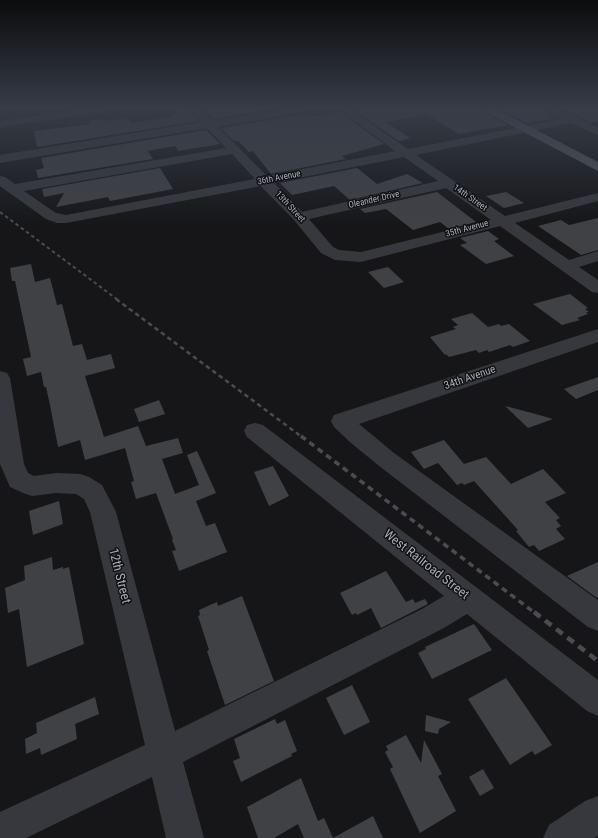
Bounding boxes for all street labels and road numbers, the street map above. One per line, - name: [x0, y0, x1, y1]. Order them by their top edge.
- street label: 36th Avenue: [256, 169, 302, 187]
- street label: 14th Street: [451, 182, 489, 214]
- street label: 13th Street: [273, 189, 307, 225]
- street label: Oleander Drive: [348, 189, 400, 211]
- street label: 35th Avenue: [444, 218, 490, 240]
- street label: 34th Avenue: [443, 363, 497, 393]
- street label: West Railroad Street: [380, 527, 472, 603]
- street label: 12th Street: [105, 547, 133, 605]

